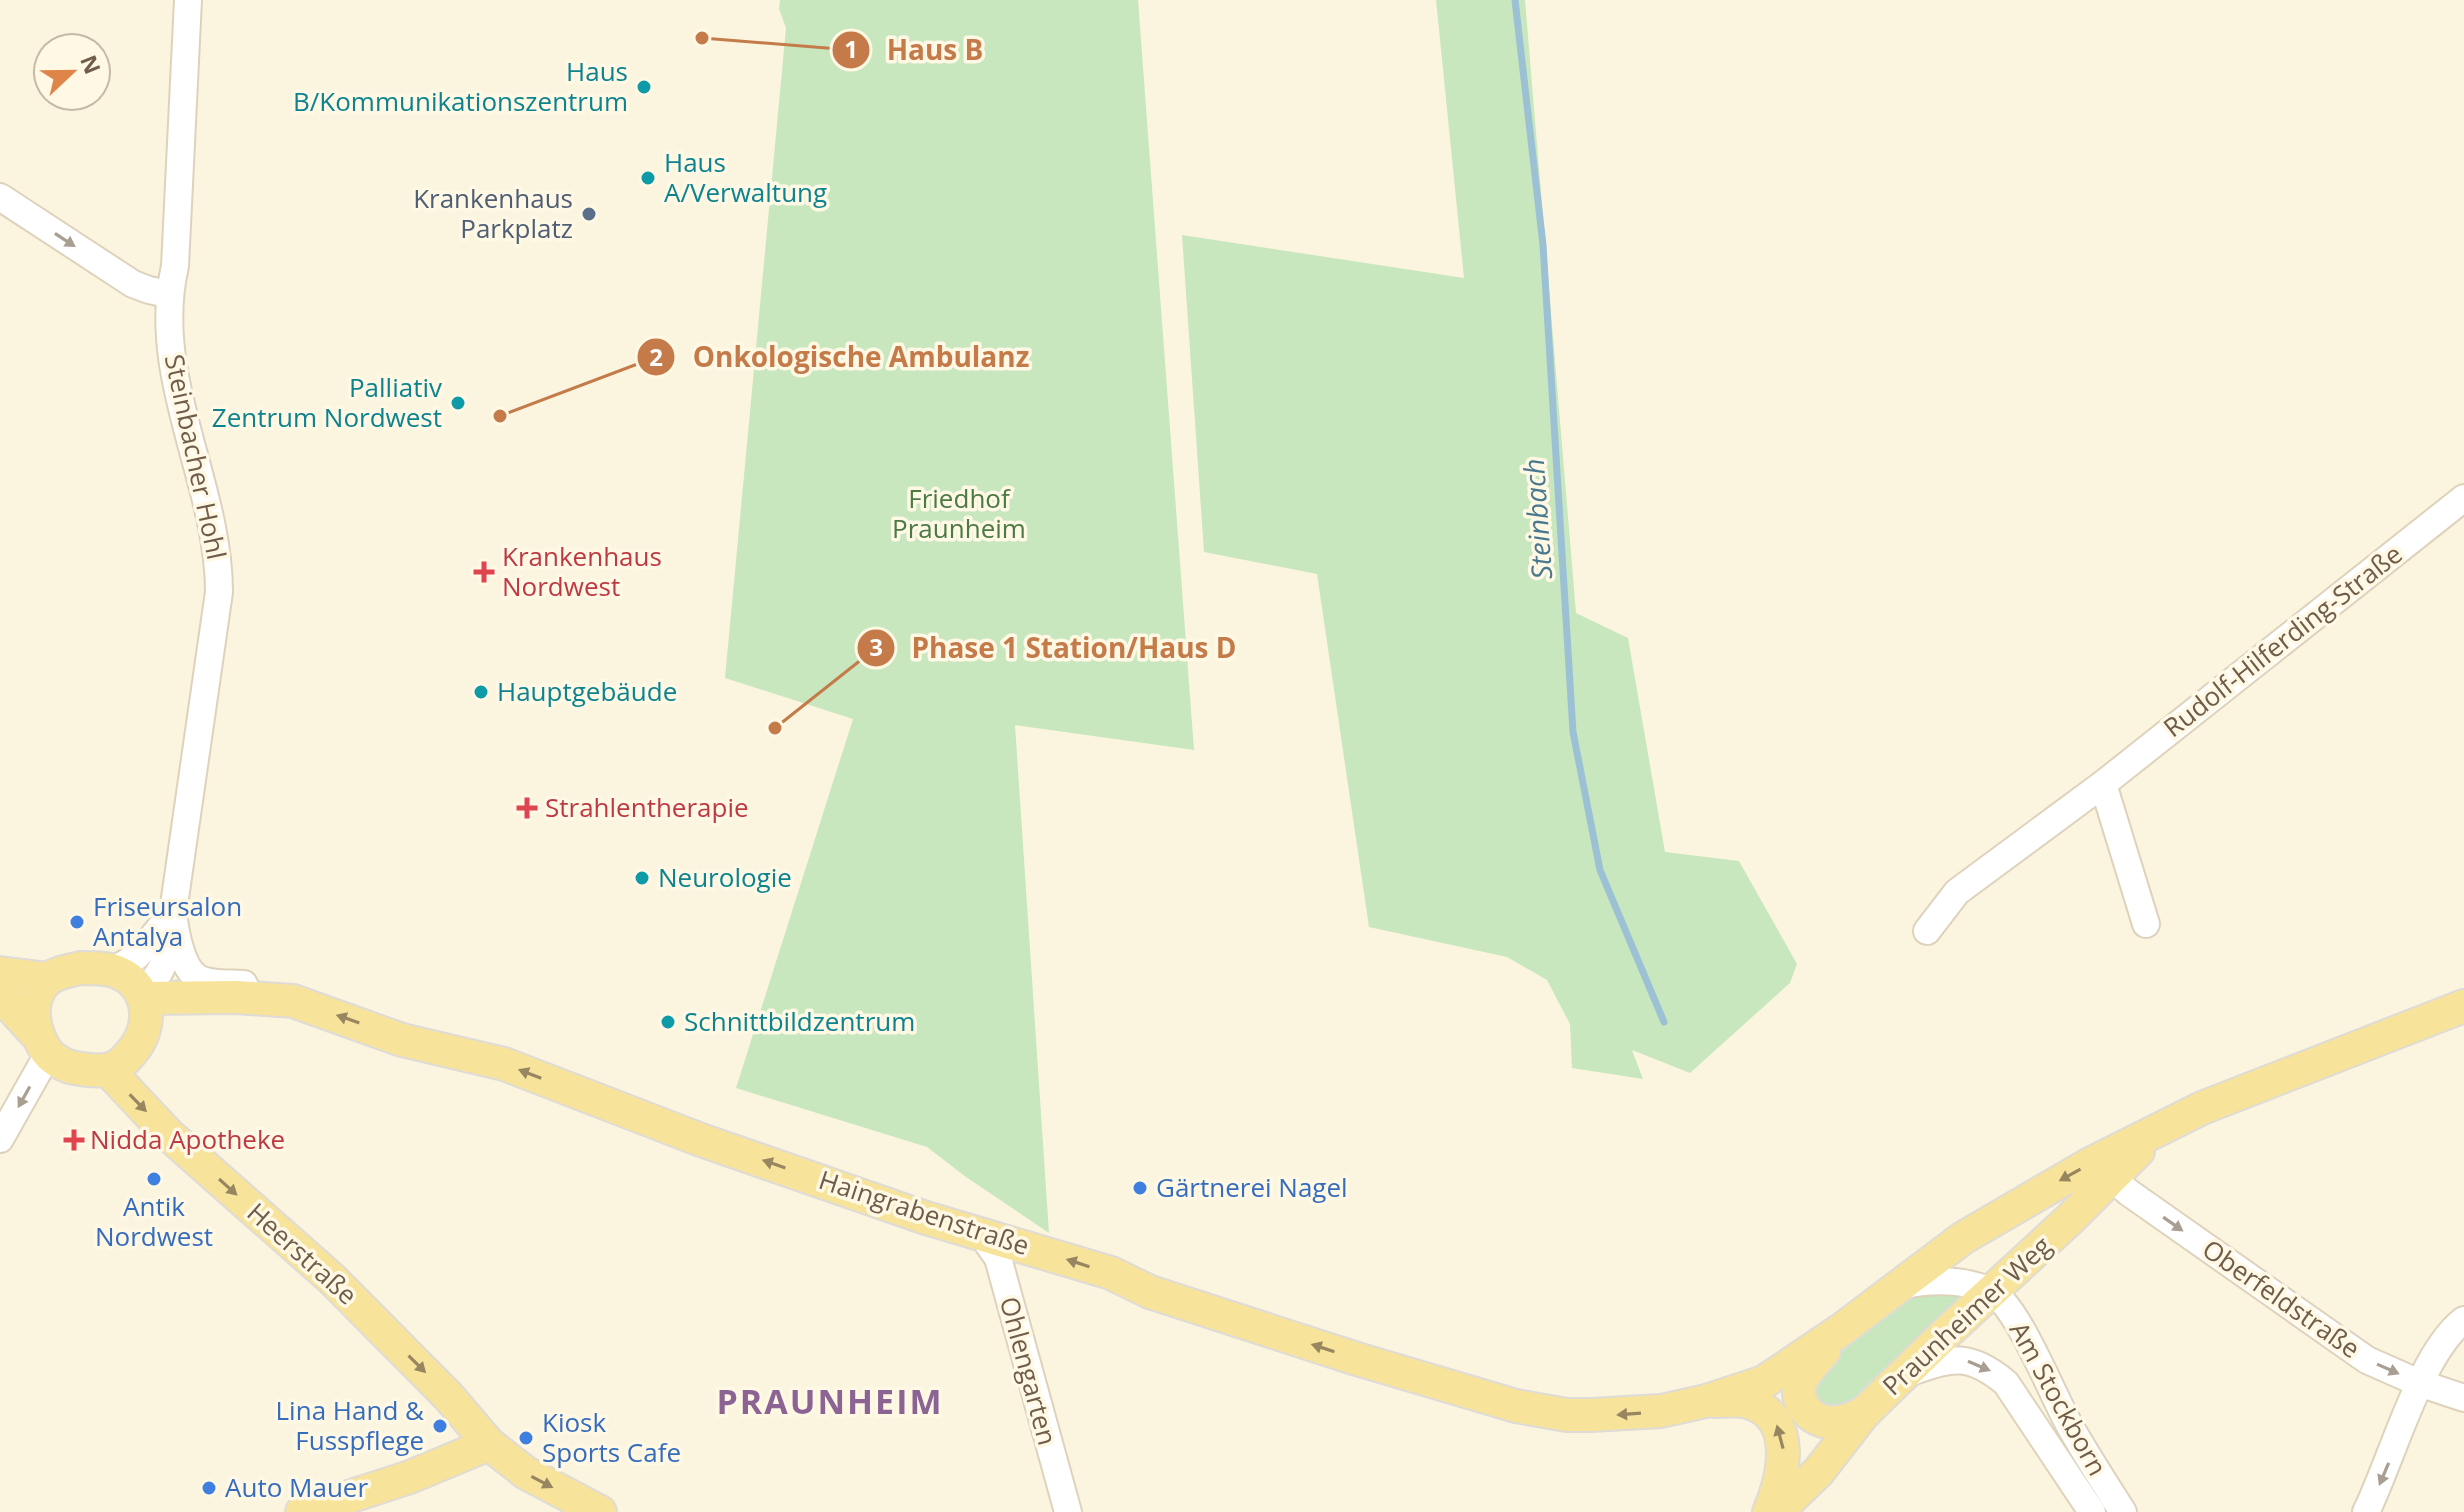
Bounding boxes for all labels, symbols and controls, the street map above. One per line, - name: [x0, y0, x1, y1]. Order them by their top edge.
- callout: Haus B: [831, 24, 999, 76]
- text: Haus B: [887, 30, 983, 68]
- north arrow: [32, 32, 112, 112]
- text: 1: [844, 32, 858, 65]
- text: N: [74, 50, 109, 78]
- place label: Haus B/Kommunikationszentrum: [293, 53, 628, 119]
- marker: Haus B/Kommunikationszentrum: [635, 78, 653, 96]
- place label: Haus A/Verwaltung: [664, 144, 827, 210]
- marker: Haus A/Verwaltung: [639, 169, 657, 187]
- place label: Krankenhaus Parkplatz: [413, 180, 573, 246]
- marker: Krankenhaus Parkplatz: [580, 205, 598, 223]
- one-way arrow: [55, 232, 76, 247]
- callout: Onkologische Ambulanz: [636, 331, 1045, 383]
- text: Onkologische Ambulanz: [693, 337, 1029, 375]
- text: 2: [649, 340, 663, 373]
- street label: Steinbacher Hohl: [157, 351, 235, 563]
- place label: Palliativ Zentrum Nordwest: [212, 369, 442, 435]
- marker: Palliativ Zentrum Nordwest: [449, 394, 467, 412]
- water label: Steinbach: [1514, 457, 1560, 581]
- park label: Friedhof Praunheim: [892, 480, 1026, 546]
- street label: Rudolf-Hilferding-Straße: [2156, 536, 2409, 745]
- place label: Krankenhaus Nordwest: [502, 538, 662, 604]
- marker: Krankenhaus Nordwest: [473, 561, 495, 583]
- callout: Phase 1 Station/Haus D: [856, 622, 1253, 674]
- text: Phase 1 Station/Haus D: [911, 628, 1237, 666]
- text: 3: [869, 630, 883, 663]
- place label: Hauptgebäude: [497, 673, 677, 709]
- marker: Hauptgebäude: [472, 683, 490, 701]
- place label: Strahlentherapie: [545, 789, 749, 825]
- marker: Strahlentherapie: [516, 797, 538, 819]
- place label: Neurologie: [658, 859, 792, 895]
- marker: Neurologie: [633, 869, 651, 887]
- place label: Friseursalon Antalya: [93, 888, 242, 954]
- marker: Friseursalon Antalya: [68, 913, 86, 931]
- place label: Schnittbildzentrum: [684, 1003, 915, 1039]
- one-way arrow: [335, 1013, 359, 1025]
- marker: Schnittbildzentrum: [659, 1013, 677, 1031]
- one-way arrow: [518, 1067, 542, 1080]
- one-way arrow: [17, 1085, 31, 1108]
- one-way arrow: [128, 1093, 147, 1112]
- place label: Nidda Apotheke: [90, 1121, 285, 1157]
- marker: Nidda Apotheke: [65, 1131, 83, 1149]
- one-way arrow: [761, 1158, 785, 1170]
- street label: Haingrabenstraße: [814, 1161, 1034, 1263]
- place label: Gärtnerei Nagel: [1156, 1169, 1348, 1205]
- one-way arrow: [2058, 1169, 2081, 1182]
- marker: Antik Nordwest: [145, 1170, 163, 1188]
- one-way arrow: [218, 1177, 237, 1195]
- marker: Gärtnerei Nagel: [1131, 1179, 1149, 1197]
- place label: Antik Nordwest: [95, 1188, 213, 1254]
- street label: Heerstraße: [240, 1194, 365, 1312]
- one-way arrow: [2163, 1216, 2184, 1231]
- street label: Praunheimer Weg: [1874, 1228, 2058, 1403]
- street label: Oberfeldstraße: [2196, 1230, 2368, 1366]
- one-way arrow: [1066, 1256, 1090, 1268]
- street label: Ohlengarten: [992, 1293, 1066, 1449]
- street label: Am Stockborn: [2002, 1315, 2116, 1482]
- one-way arrow: [1310, 1341, 1334, 1353]
- one-way arrow: [408, 1354, 426, 1373]
- one-way arrow: [1968, 1359, 1991, 1372]
- one-way arrow: [2376, 1363, 2400, 1376]
- district label: PRAUNHEIM: [717, 1378, 943, 1424]
- place label: Lina Hand & Fusspflege: [276, 1392, 424, 1458]
- place label: Kiosk Sports Cafe: [542, 1404, 681, 1470]
- one-way arrow: [1616, 1408, 1641, 1421]
- marker: Lina Hand & Fusspflege: [431, 1417, 449, 1435]
- one-way arrow: [1773, 1424, 1785, 1449]
- marker: Kiosk Sports Cafe: [517, 1429, 535, 1447]
- one-way arrow: [2377, 1462, 2390, 1486]
- place label: Auto Mauer: [225, 1469, 368, 1505]
- one-way arrow: [531, 1474, 553, 1488]
- marker: Auto Mauer: [200, 1479, 218, 1497]

